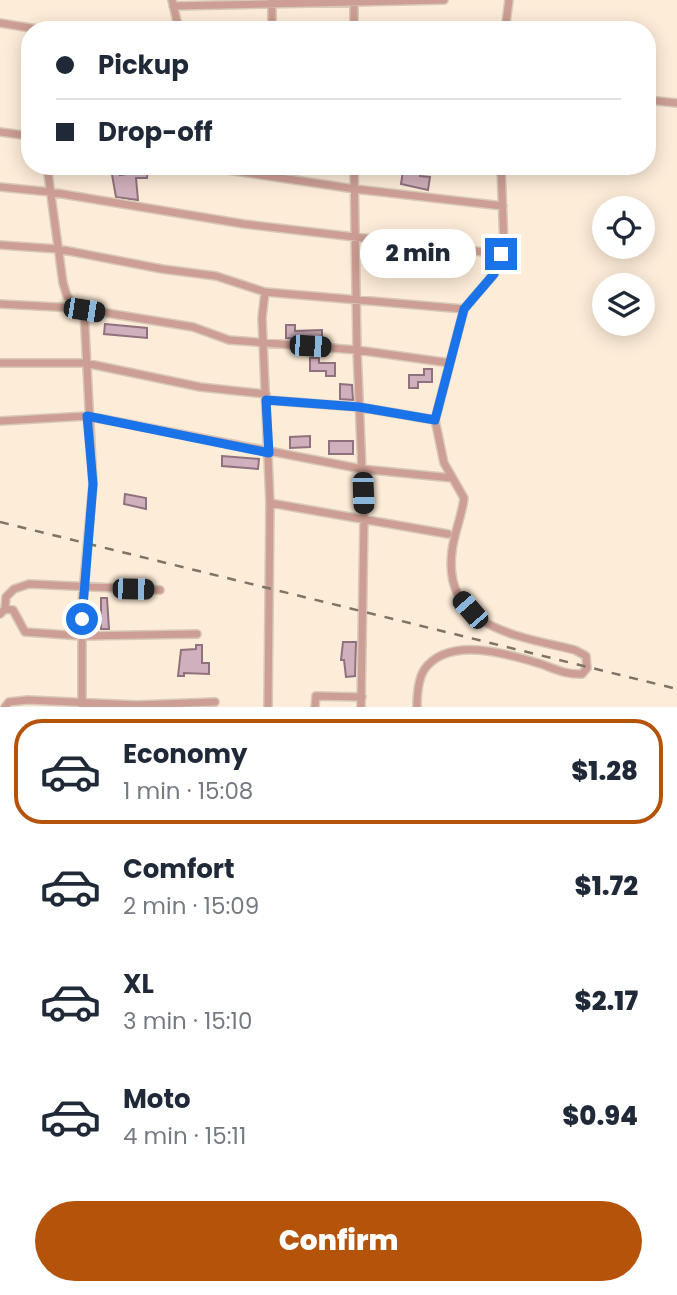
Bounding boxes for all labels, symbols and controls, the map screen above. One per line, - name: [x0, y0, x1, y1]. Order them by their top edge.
- text: Pickup: [98, 47, 189, 83]
- text: Drop-off: [98, 114, 213, 150]
- map controls: [592, 196, 655, 336]
- button: locate: [592, 196, 655, 259]
- callout: 2 min: [361, 230, 476, 278]
- text: 2 min: [386, 237, 450, 269]
- route end: [485, 238, 517, 270]
- button: layers: [592, 273, 655, 336]
- car: [62, 296, 107, 324]
- car: [289, 334, 332, 358]
- car: [352, 472, 375, 514]
- car: [112, 578, 155, 600]
- car: [449, 587, 492, 633]
- route start: [66, 603, 98, 635]
- text: Economy: [123, 736, 247, 772]
- icon: car: [39, 740, 102, 803]
- text: $1.28: [571, 753, 638, 789]
- text: 1 min · 15:08: [123, 775, 253, 807]
- text: Comfort: [123, 851, 235, 887]
- icon: car: [39, 855, 102, 918]
- text: $1.72: [575, 868, 638, 904]
- text: 2 min · 15:09: [123, 890, 259, 922]
- text: XL: [123, 966, 154, 1002]
- icon: car: [39, 970, 102, 1033]
- text: $2.17: [575, 983, 638, 1019]
- text: 3 min · 15:10: [123, 1005, 252, 1037]
- text: Moto: [123, 1081, 191, 1117]
- icon: car: [39, 1085, 102, 1148]
- text: $0.94: [562, 1098, 638, 1134]
- text: 4 min · 15:11: [123, 1120, 246, 1152]
- button: Confirm: [35, 1201, 642, 1281]

